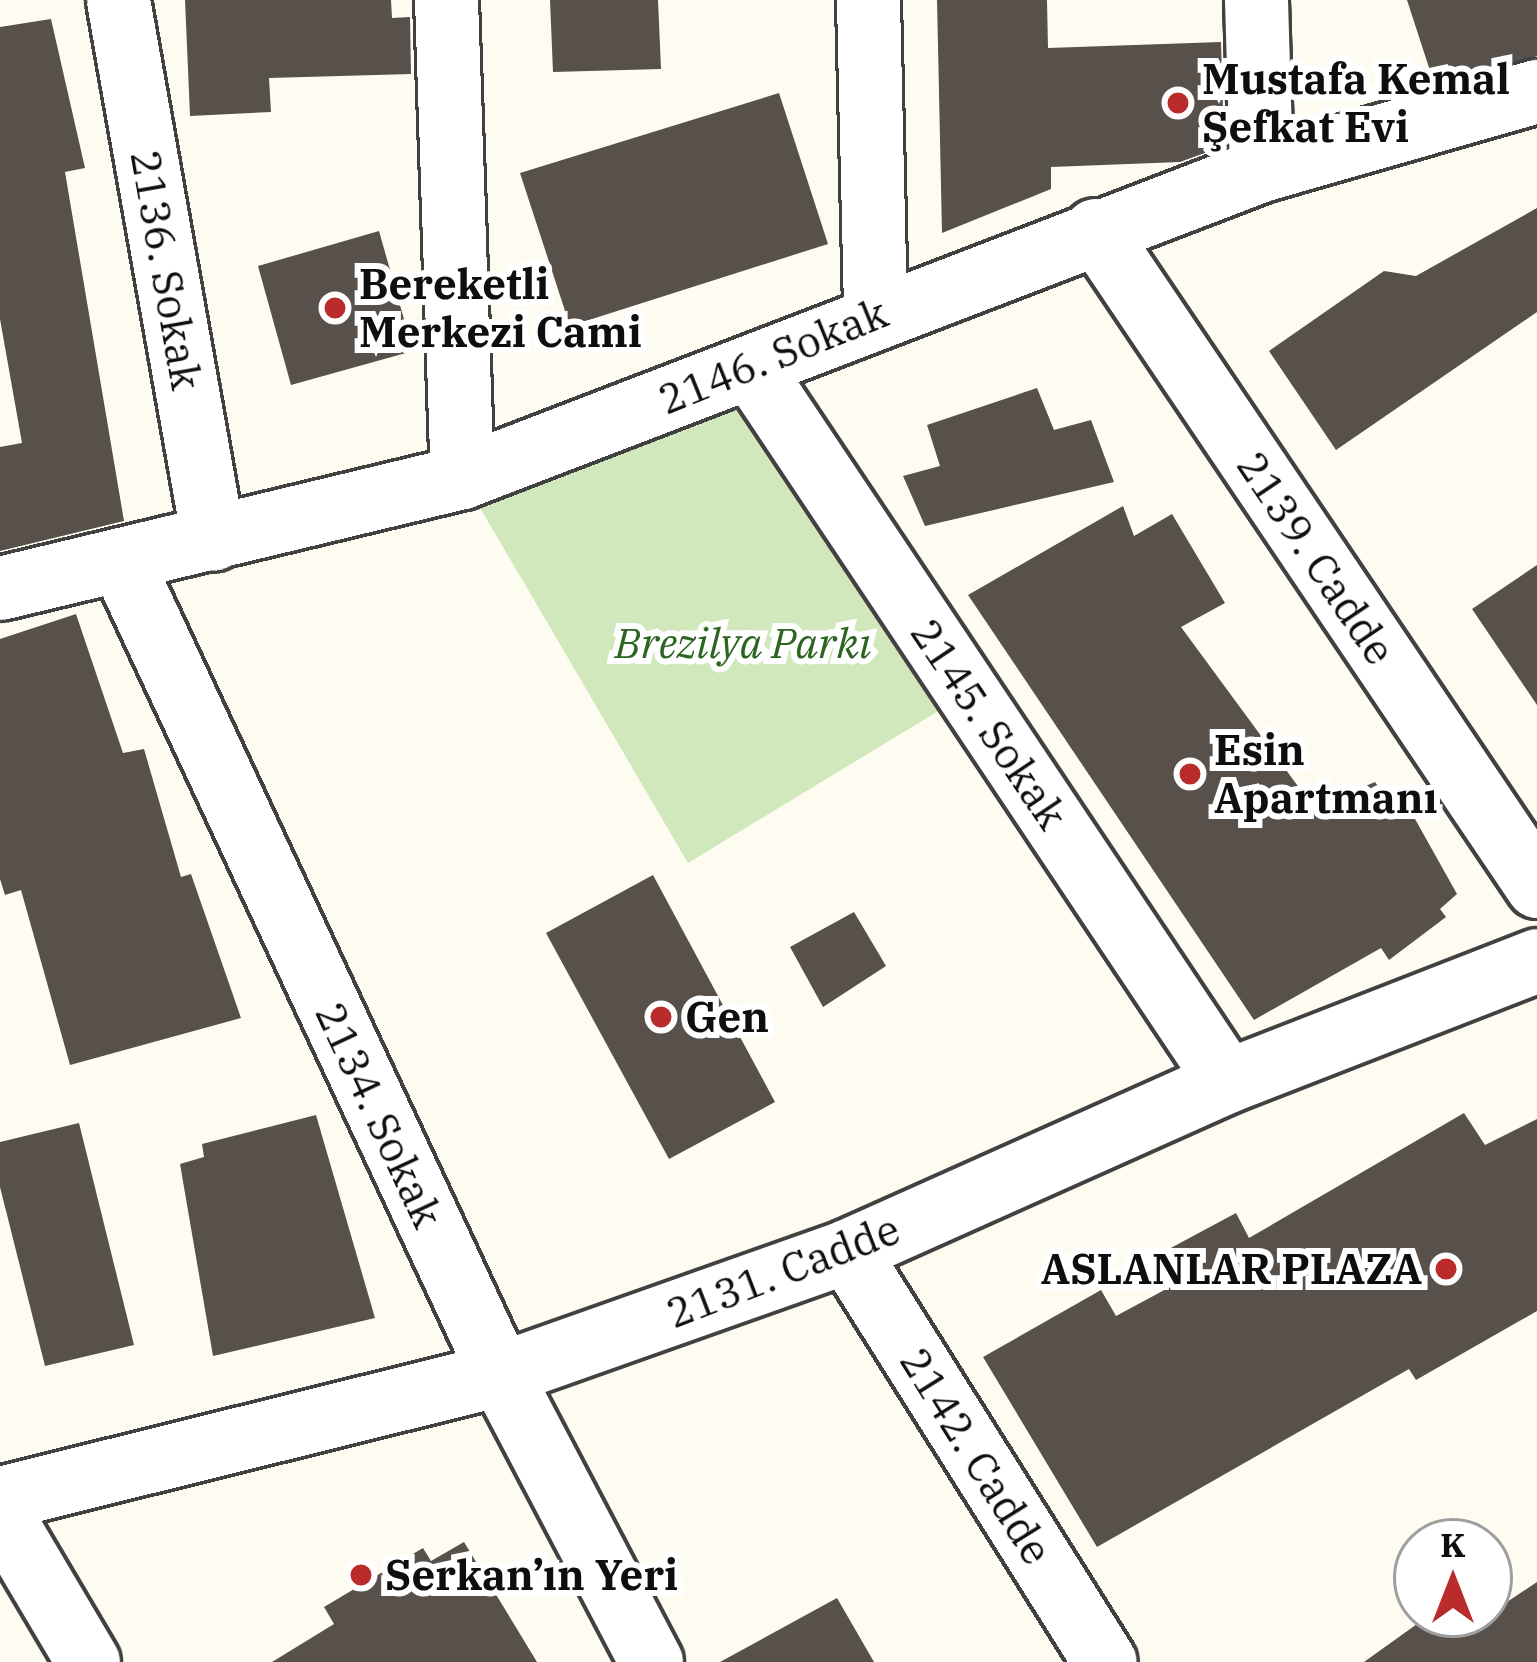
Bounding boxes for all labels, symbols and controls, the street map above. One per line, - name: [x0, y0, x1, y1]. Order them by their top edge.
- place label: Mustafa Kemal Şefkat Evi: [1202, 54, 1510, 152]
- marker: Mustafa Kemal Şefkat Evi: [1165, 90, 1191, 116]
- street label: 2136. Sokak: [120, 146, 212, 394]
- place label: Bereketli Merkezi Cami: [359, 259, 642, 358]
- street label: 2146. Sokak: [651, 287, 895, 425]
- marker: Bereketli Merkezi Cami: [322, 295, 348, 321]
- street label: 2139. Cadde: [1227, 442, 1405, 674]
- street label: 2145. Sokak: [900, 610, 1078, 838]
- park label: Brezilya Parkı: [615, 618, 871, 668]
- place label: Esin Apartmanı: [1214, 725, 1438, 824]
- marker: Esin Apartmanı: [1177, 761, 1203, 787]
- place label: Gen: [685, 992, 769, 1042]
- street label: 2134. Sokak: [305, 995, 453, 1235]
- marker: Gen: [648, 1004, 674, 1030]
- street label: 2131. Cadde: [660, 1204, 906, 1338]
- place label: ASLANLAR PLAZA: [1041, 1244, 1422, 1294]
- marker: ASLANLAR PLAZA: [1433, 1256, 1459, 1282]
- street label: 2142. Cadde: [890, 1339, 1062, 1573]
- north arrow: [1393, 1518, 1513, 1638]
- text: K: [1440, 1523, 1466, 1566]
- place label: Serkan’ın Yeri: [385, 1550, 678, 1600]
- marker: Serkan’ın Yeri: [348, 1562, 374, 1588]

